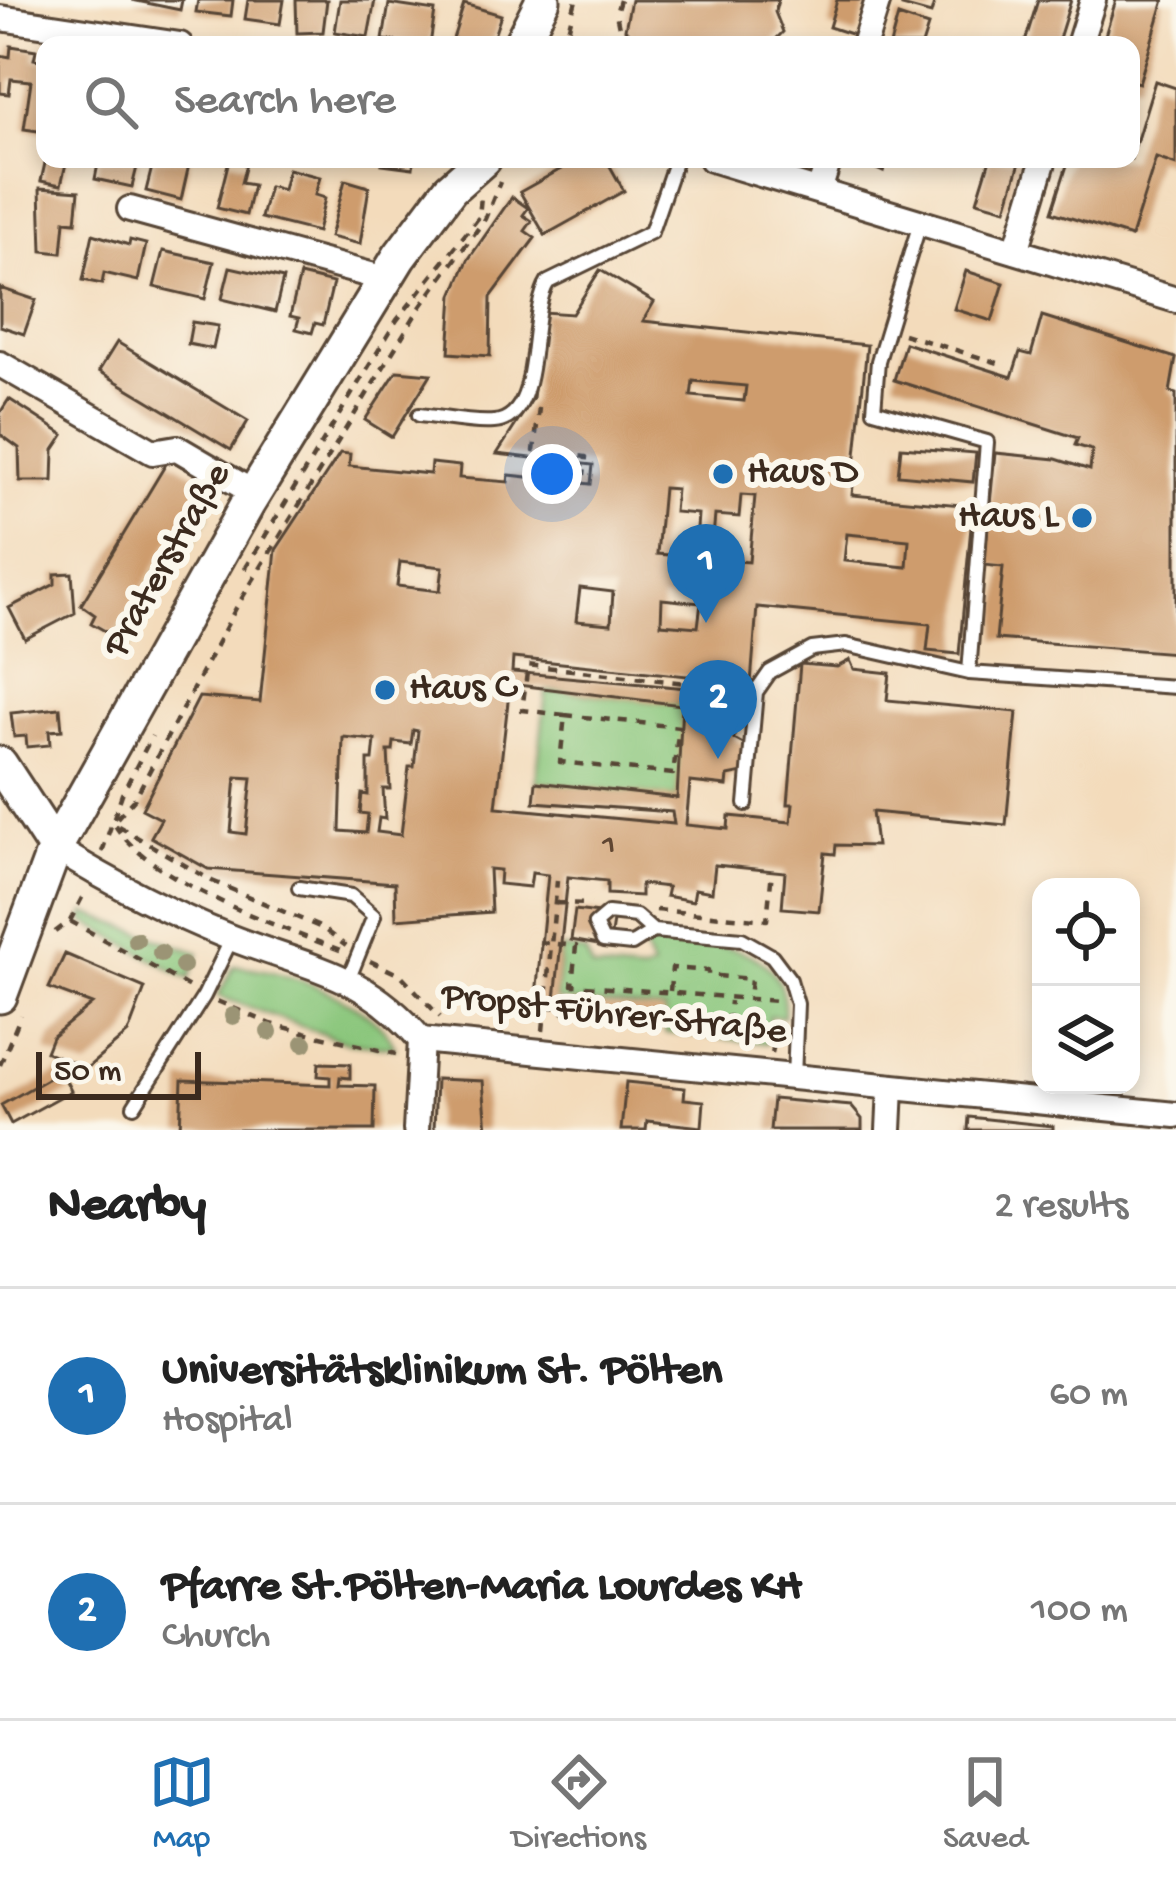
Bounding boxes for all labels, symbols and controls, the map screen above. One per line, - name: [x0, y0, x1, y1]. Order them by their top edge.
- search box: [36, 36, 1140, 168]
- icon: search: [78, 69, 144, 135]
- text: Search here: [174, 76, 396, 129]
- your location: [522, 444, 582, 504]
- place label: Haus D: [747, 451, 859, 497]
- street label: Praterstraße: [94, 455, 243, 668]
- marker: Haus D: [710, 461, 736, 487]
- place label: Haus L: [958, 495, 1060, 541]
- marker: Haus L: [1069, 505, 1095, 531]
- pin: 1: [667, 524, 745, 623]
- pin: 2: [679, 660, 757, 759]
- place label: Haus C: [409, 667, 519, 713]
- marker: Haus C: [372, 677, 398, 703]
- house number: 1: [601, 828, 616, 866]
- map controls: [1032, 878, 1140, 1094]
- button: locate: [1032, 878, 1140, 986]
- street label: Propst Führer-Straße: [437, 975, 790, 1057]
- button: layers: [1032, 986, 1140, 1094]
- scale bar: [36, 1046, 201, 1099]
- text: 50 m: [54, 1054, 121, 1092]
- text: Nearby: [48, 1178, 206, 1238]
- text: 2 results: [994, 1185, 1128, 1231]
- text: Universitätsklinikum St. Pölten: [162, 1346, 722, 1399]
- text: 1: [79, 1373, 95, 1419]
- text: 60 m: [1049, 1373, 1128, 1419]
- text: Hospital: [162, 1399, 293, 1445]
- text: Pfarre St.Pölten-Maria Lourdes KH: [162, 1562, 802, 1615]
- text: 2: [77, 1589, 97, 1635]
- text: 100 m: [1031, 1589, 1128, 1635]
- text: Church: [162, 1615, 270, 1661]
- tab: Map: [149, 1749, 215, 1859]
- tab: Directions: [512, 1749, 646, 1859]
- tab: Saved: [943, 1749, 1027, 1859]

